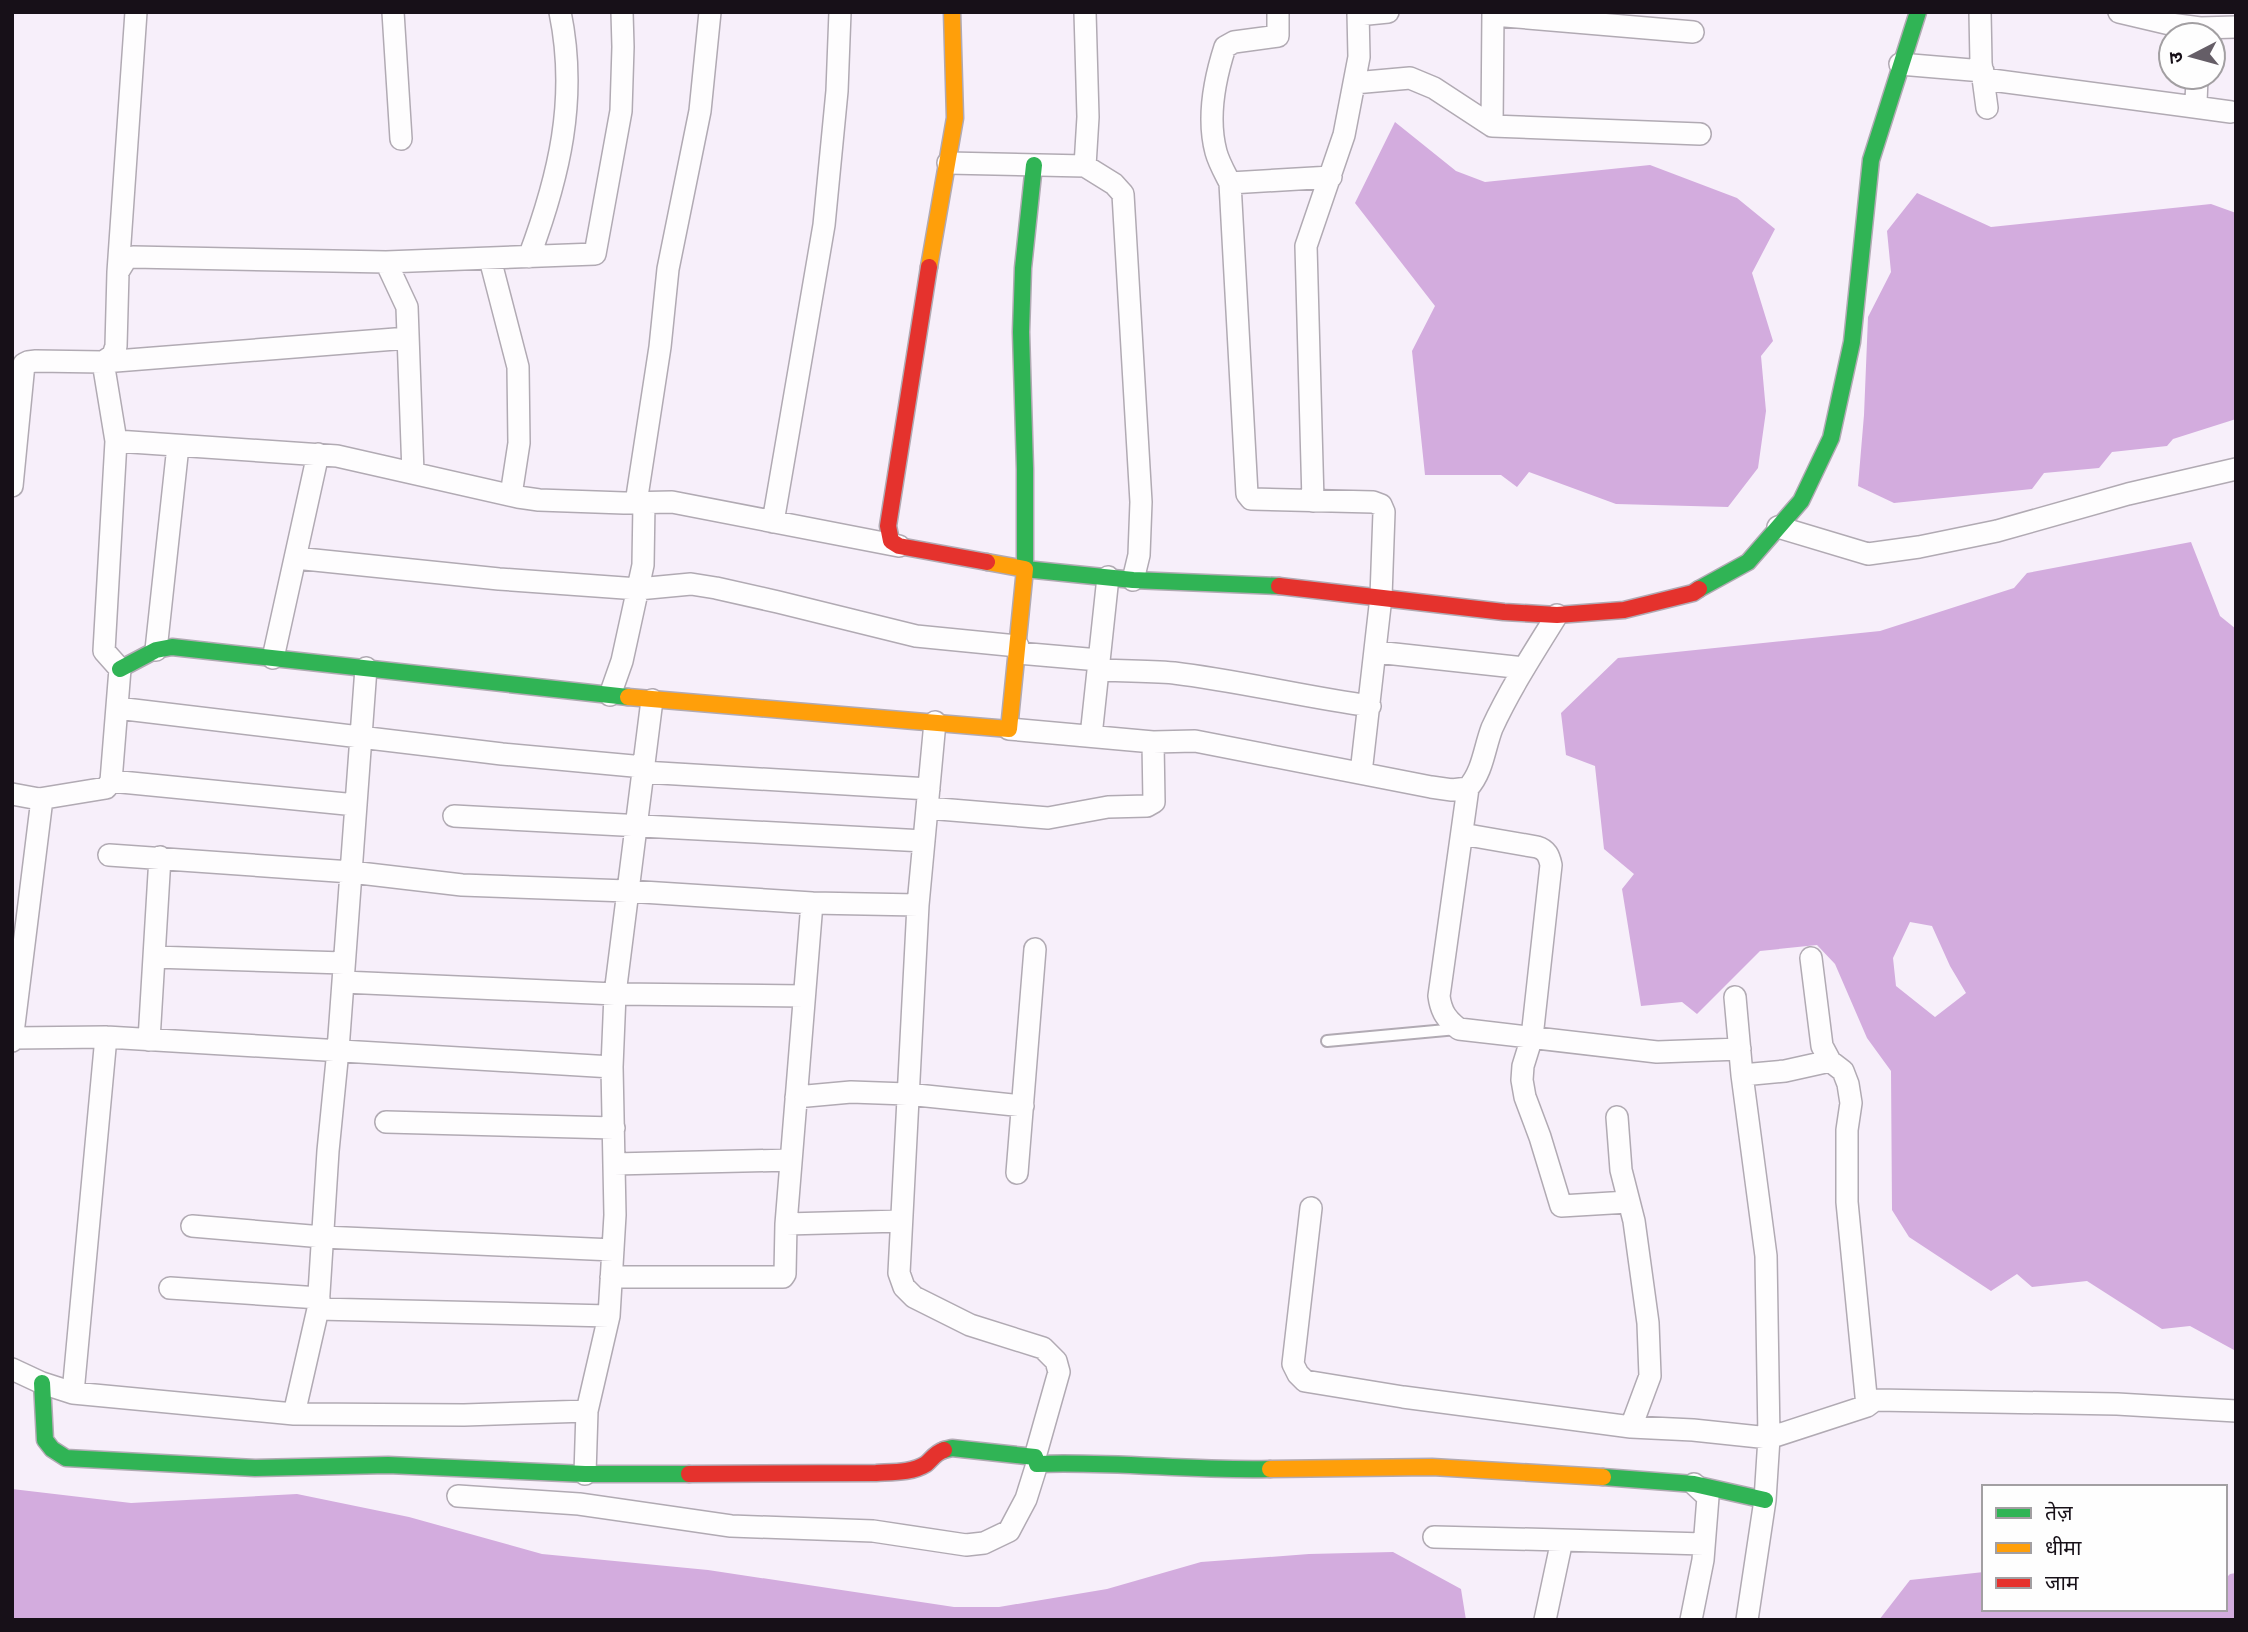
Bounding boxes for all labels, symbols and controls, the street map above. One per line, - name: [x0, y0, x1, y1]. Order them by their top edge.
- north arrow: [2157, 21, 2227, 91]
- text: उ: [2161, 50, 2192, 65]
- legend: [1982, 1485, 2227, 1611]
- text: तेज़: [2045, 1498, 2073, 1530]
- text: धीमा: [2045, 1533, 2082, 1565]
- text: जाम: [2045, 1568, 2079, 1600]

